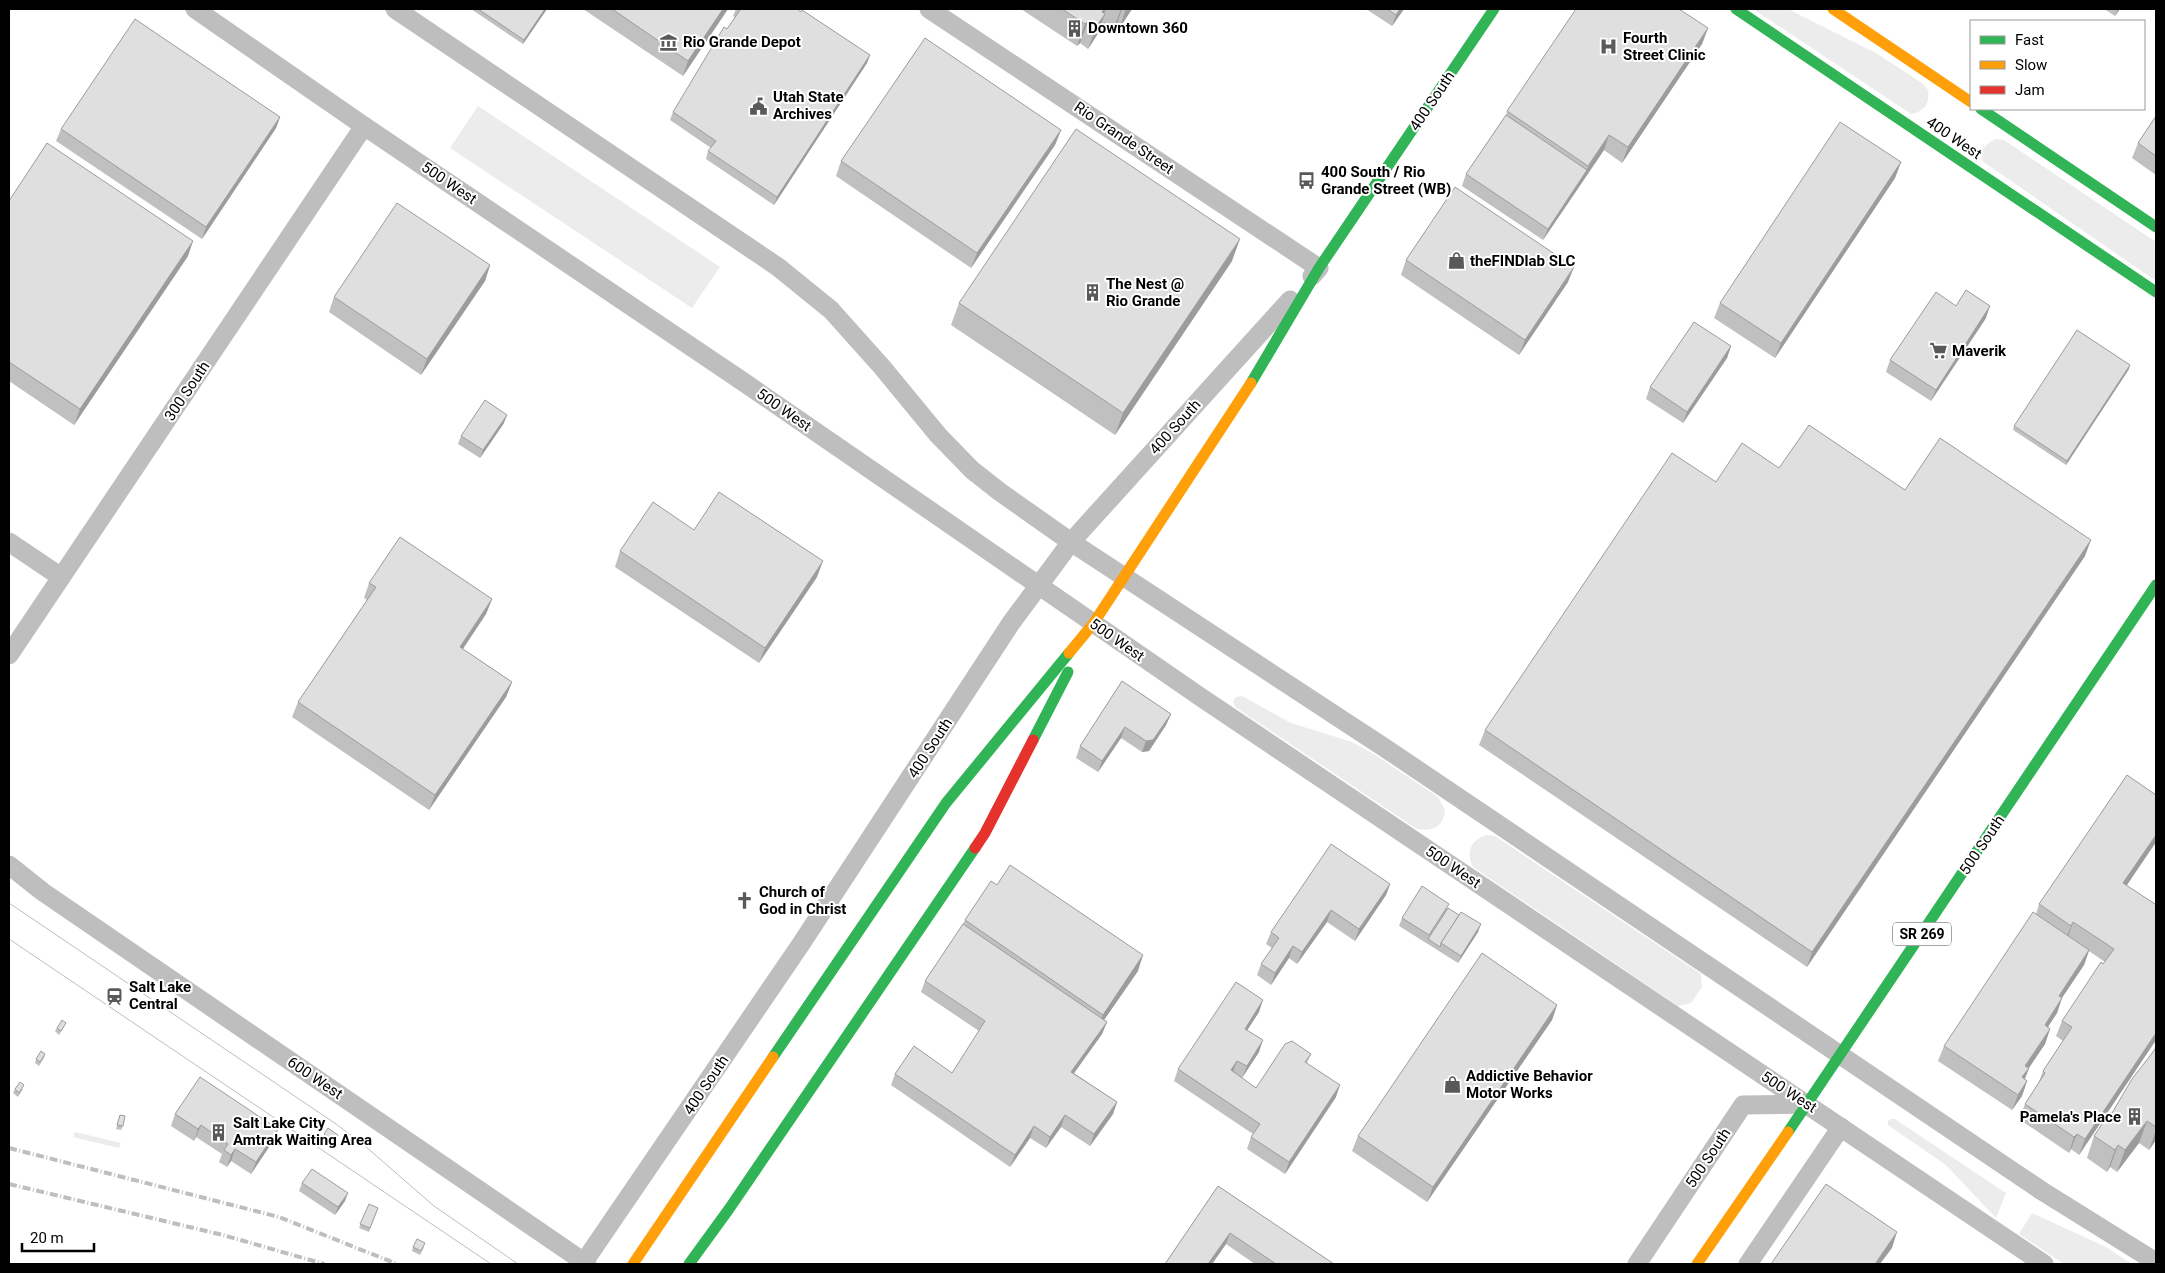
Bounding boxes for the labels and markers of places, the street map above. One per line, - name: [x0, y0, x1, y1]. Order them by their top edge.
- building icon: Downtown 360: [1064, 18, 1084, 38]
- place label: Downtown 360: [1088, 19, 1188, 37]
- place label: Fourth Street Clinic: [1623, 29, 1706, 64]
- museum icon: Rio Grande Depot: [659, 32, 679, 52]
- place label: Rio Grande Depot: [683, 33, 801, 51]
- hospital icon: Fourth Street Clinic: [1599, 37, 1619, 57]
- place label: Utah State Archives: [773, 88, 844, 123]
- public building icon: Utah State Archives: [749, 96, 769, 116]
- place label: 400 South / Rio Grande Street (WB): [1321, 163, 1451, 198]
- bus stop icon: 400 South / Rio Grande Street (WB): [1297, 171, 1317, 191]
- shop icon: theFINDlab SLC: [1446, 251, 1466, 271]
- place label: theFINDlab SLC: [1470, 252, 1576, 270]
- place label: The Nest @ Rio Grande: [1106, 275, 1184, 310]
- building icon: The Nest @ Rio Grande: [1082, 283, 1102, 303]
- supermarket icon: Maverik: [1928, 341, 1948, 361]
- place label: Maverik: [1952, 342, 2007, 360]
- place label: Church of God in Christ: [759, 883, 846, 918]
- church icon: Church of God in Christ: [735, 891, 755, 911]
- place label: Salt Lake Central: [129, 978, 191, 1013]
- station icon: Salt Lake Central: [105, 986, 125, 1006]
- place label: Addictive Behavior Motor Works: [1466, 1067, 1593, 1102]
- shop icon: Addictive Behavior Motor Works: [1442, 1075, 1462, 1095]
- building icon: Pamela's Place: [2125, 1107, 2145, 1127]
- place label: Pamela's Place: [2020, 1108, 2121, 1126]
- place label: Salt Lake City Amtrak Waiting Area: [233, 1114, 372, 1149]
- building icon: Salt Lake City Amtrak Waiting Area: [209, 1122, 229, 1142]

